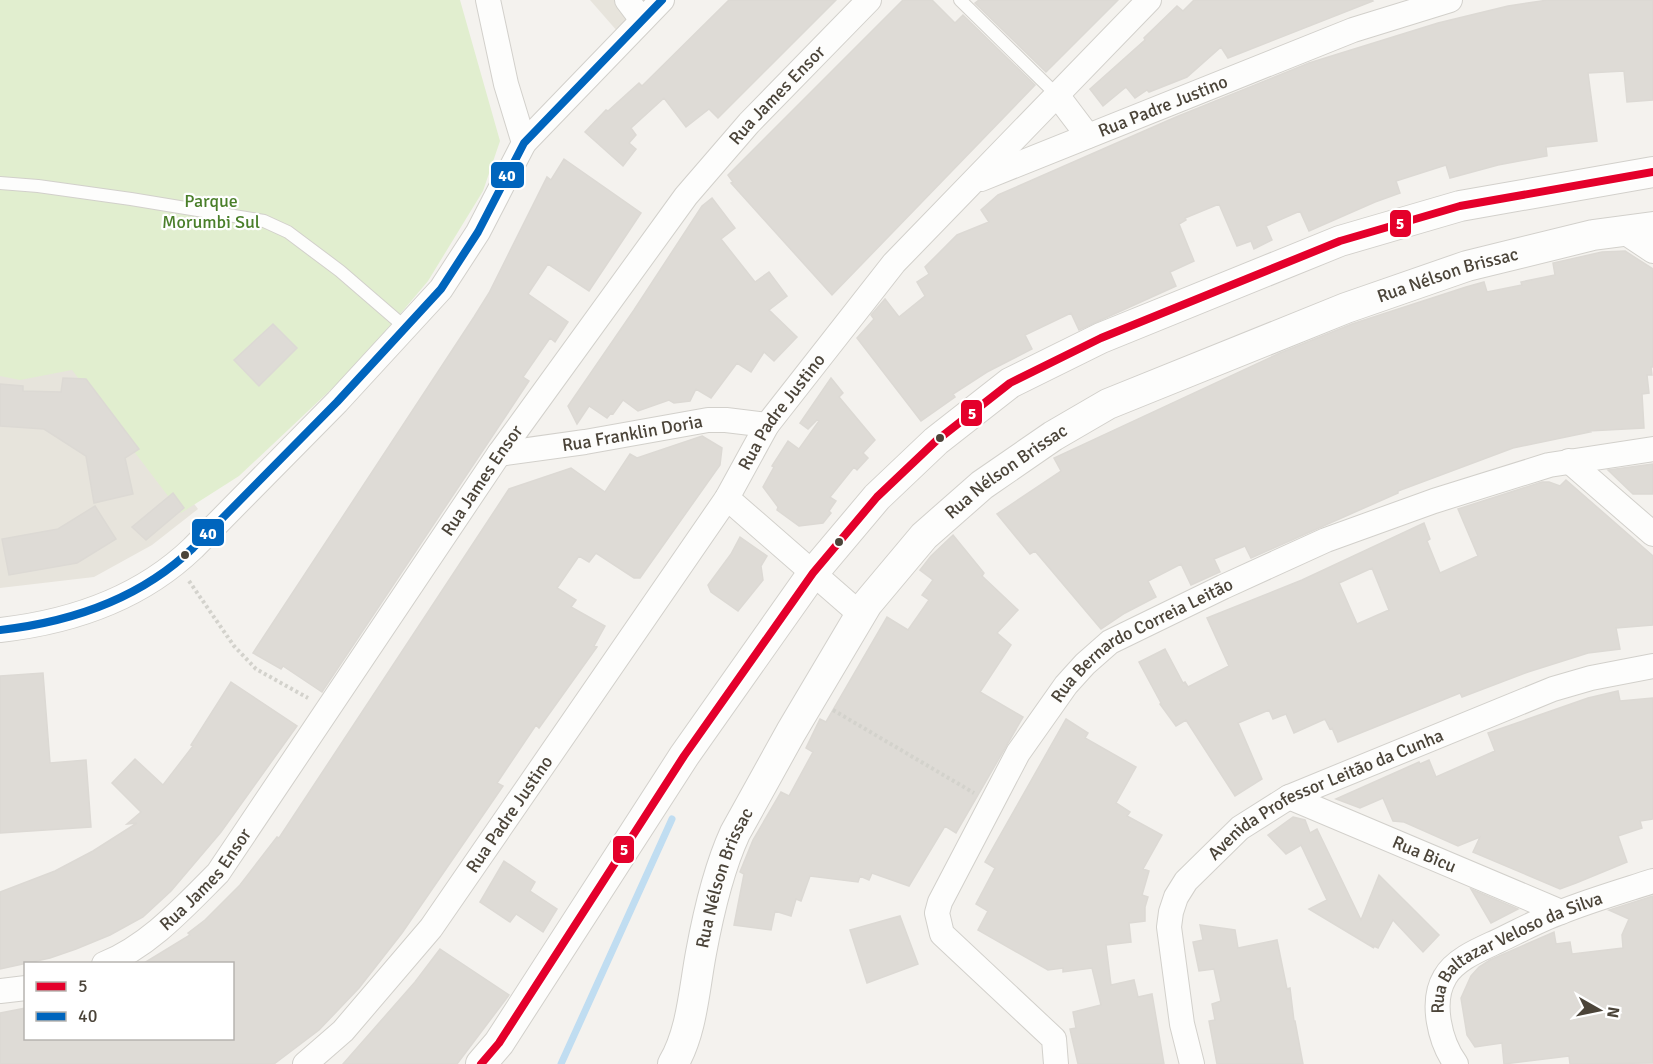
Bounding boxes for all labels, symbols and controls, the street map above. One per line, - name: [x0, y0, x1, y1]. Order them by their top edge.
- street label: Rua James Ensor: [724, 40, 830, 149]
- street label: Rua Padre Justino: [1095, 70, 1231, 142]
- line badge: 40: [490, 161, 525, 189]
- text: 40: [498, 166, 516, 186]
- park label: Parque Morumbi Sul: [162, 190, 260, 233]
- line badge: 5: [1389, 209, 1412, 238]
- text: 5: [1396, 214, 1404, 234]
- street label: Rua Nélson Brissac: [1374, 243, 1520, 307]
- street label: Rua Padre Justino: [733, 349, 830, 474]
- line badge: 5: [960, 399, 983, 427]
- text: 5: [968, 404, 976, 424]
- street label: Rua Franklin Doria: [561, 410, 704, 456]
- street label: Rua Nélson Brissac: [940, 419, 1071, 524]
- street label: Rua James Ensor: [436, 420, 528, 540]
- unlabelled marker: [934, 432, 946, 444]
- line badge: 40: [191, 518, 225, 547]
- text: 40: [199, 524, 217, 544]
- unlabelled marker: [833, 536, 845, 548]
- unlabelled marker: [179, 549, 191, 561]
- street label: Rua Bernardo Correia Leitão: [1046, 573, 1236, 707]
- street label: Avenida Professor Leitão da Cunha: [1203, 724, 1447, 865]
- street label: Rua Padre Justino: [461, 751, 557, 877]
- street label: Rua Nélson Brissac: [691, 804, 758, 950]
- street label: Rua James Ensor: [155, 824, 256, 935]
- street label: Rua Bicu: [1389, 831, 1460, 878]
- line badge: 5: [612, 835, 635, 864]
- text: 5: [620, 840, 628, 860]
- street label: Rua Baltazar Veloso da Silva: [1427, 887, 1605, 1014]
- legend: [24, 962, 234, 1040]
- text: 5: [78, 975, 88, 997]
- north arrow: [1569, 980, 1629, 1040]
- text: 40: [78, 1005, 97, 1027]
- text: N: [1602, 1005, 1624, 1019]

